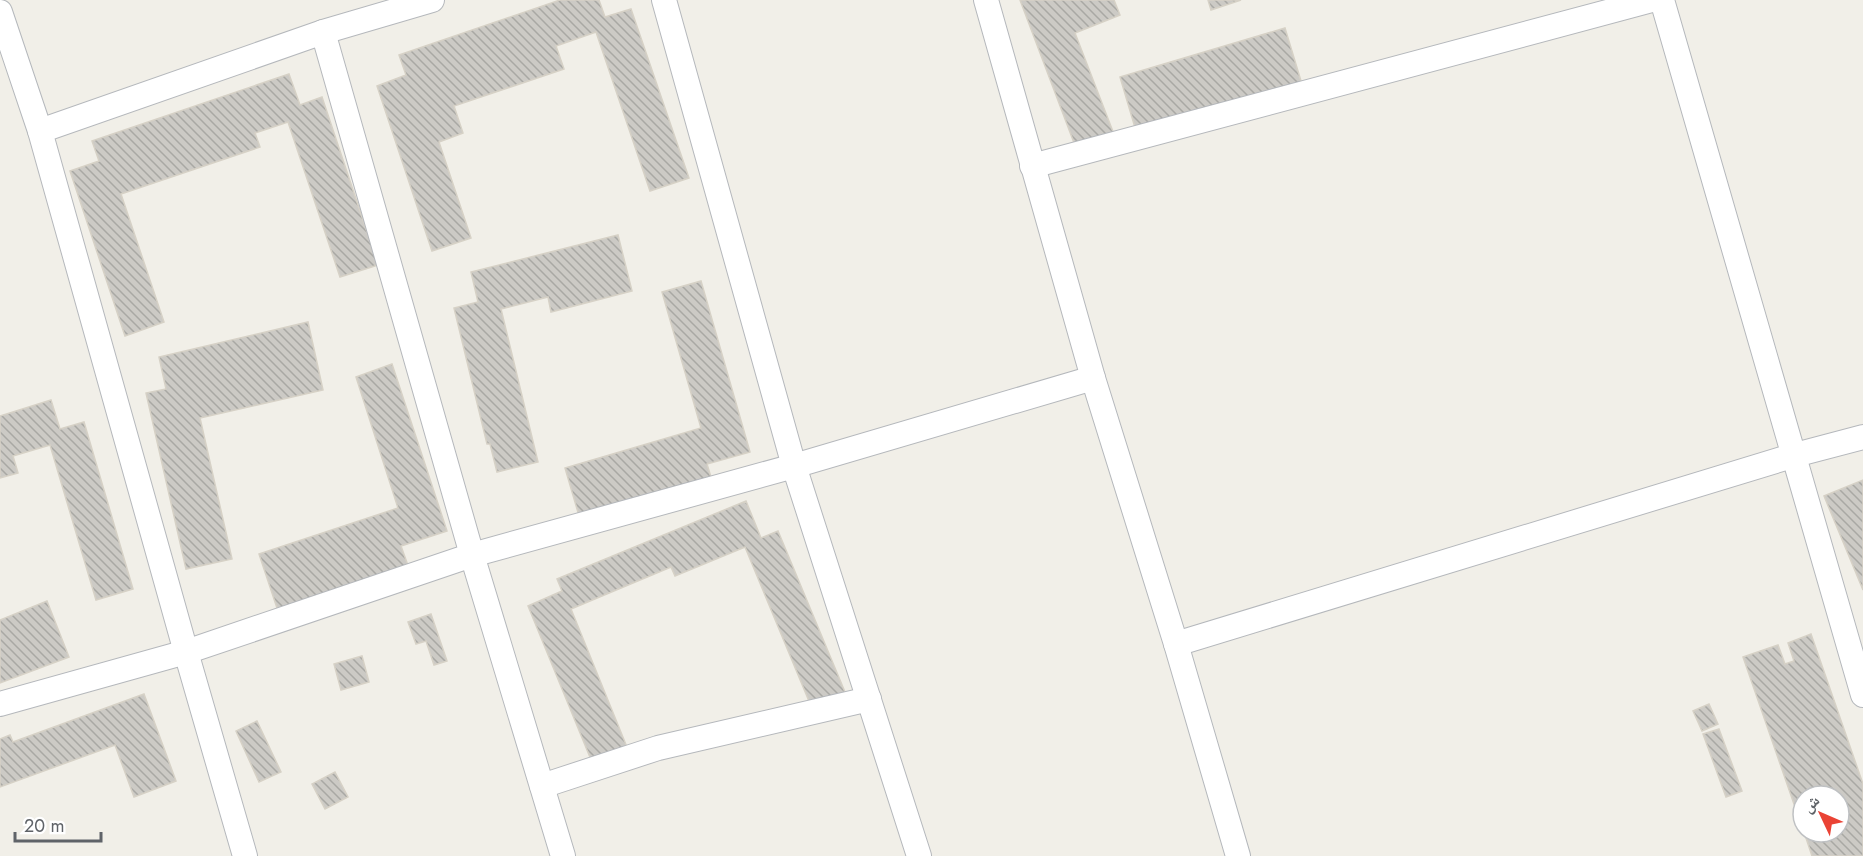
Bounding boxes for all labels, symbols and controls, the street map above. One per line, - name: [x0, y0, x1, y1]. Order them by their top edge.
- north arrow: [1791, 784, 1851, 844]
- text: ش: [1796, 790, 1825, 818]
- scale bar: [15, 805, 100, 843]
- text: 20 m: [24, 813, 64, 839]

